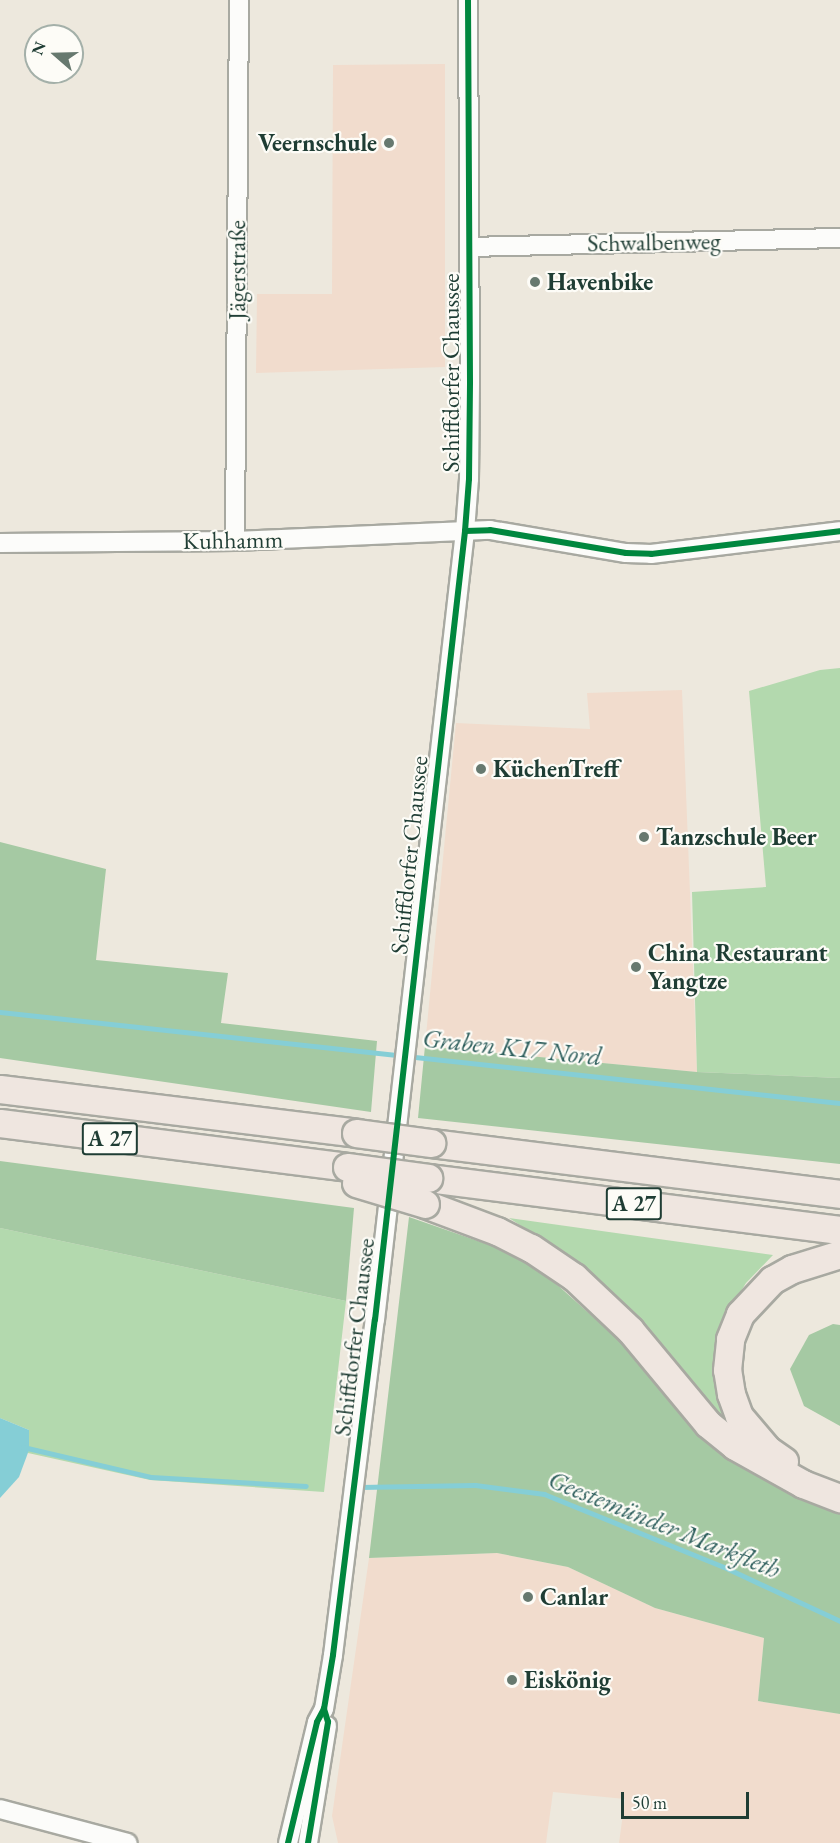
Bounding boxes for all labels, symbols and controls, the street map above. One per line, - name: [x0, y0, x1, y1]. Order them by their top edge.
- north arrow: [24, 24, 84, 84]
- text: N: [26, 39, 51, 58]
- place label: Veernschule: [258, 129, 377, 157]
- marker: Veernschule: [382, 136, 396, 150]
- street label: Jägerstraße: [223, 220, 251, 320]
- street label: Schwalbenweg: [587, 226, 721, 258]
- place label: Havenbike: [547, 268, 653, 296]
- street label: Schiffdorfer Chaussee: [437, 273, 465, 473]
- marker: Havenbike: [528, 275, 542, 289]
- street label: Kuhhamm: [182, 525, 284, 555]
- street label: Schiffdorfer Chaussee: [384, 754, 434, 956]
- place label: KüchenTreff: [493, 755, 619, 783]
- marker: KüchenTreff: [474, 762, 488, 776]
- place label: Tanzschule Beer: [656, 823, 817, 851]
- marker: Tanzschule Beer: [637, 830, 651, 844]
- place label: China Restaurant Yangtze: [648, 939, 828, 995]
- marker: China Restaurant Yangtze: [629, 960, 643, 974]
- water label: Graben K17 Nord: [421, 1023, 603, 1073]
- road number: A 27: [82, 1120, 138, 1158]
- road number: A 27: [606, 1185, 662, 1223]
- street label: Schiffdorfer Chaussee: [328, 1236, 380, 1438]
- water label: Geestemünder Markfleth: [544, 1464, 784, 1586]
- place label: Canlar: [540, 1583, 608, 1611]
- marker: Canlar: [521, 1590, 535, 1604]
- place label: Eiskönig: [524, 1666, 611, 1694]
- marker: Eiskönig: [505, 1673, 519, 1687]
- scale bar: [624, 1780, 752, 1818]
- text: 50 m: [632, 1791, 667, 1814]

